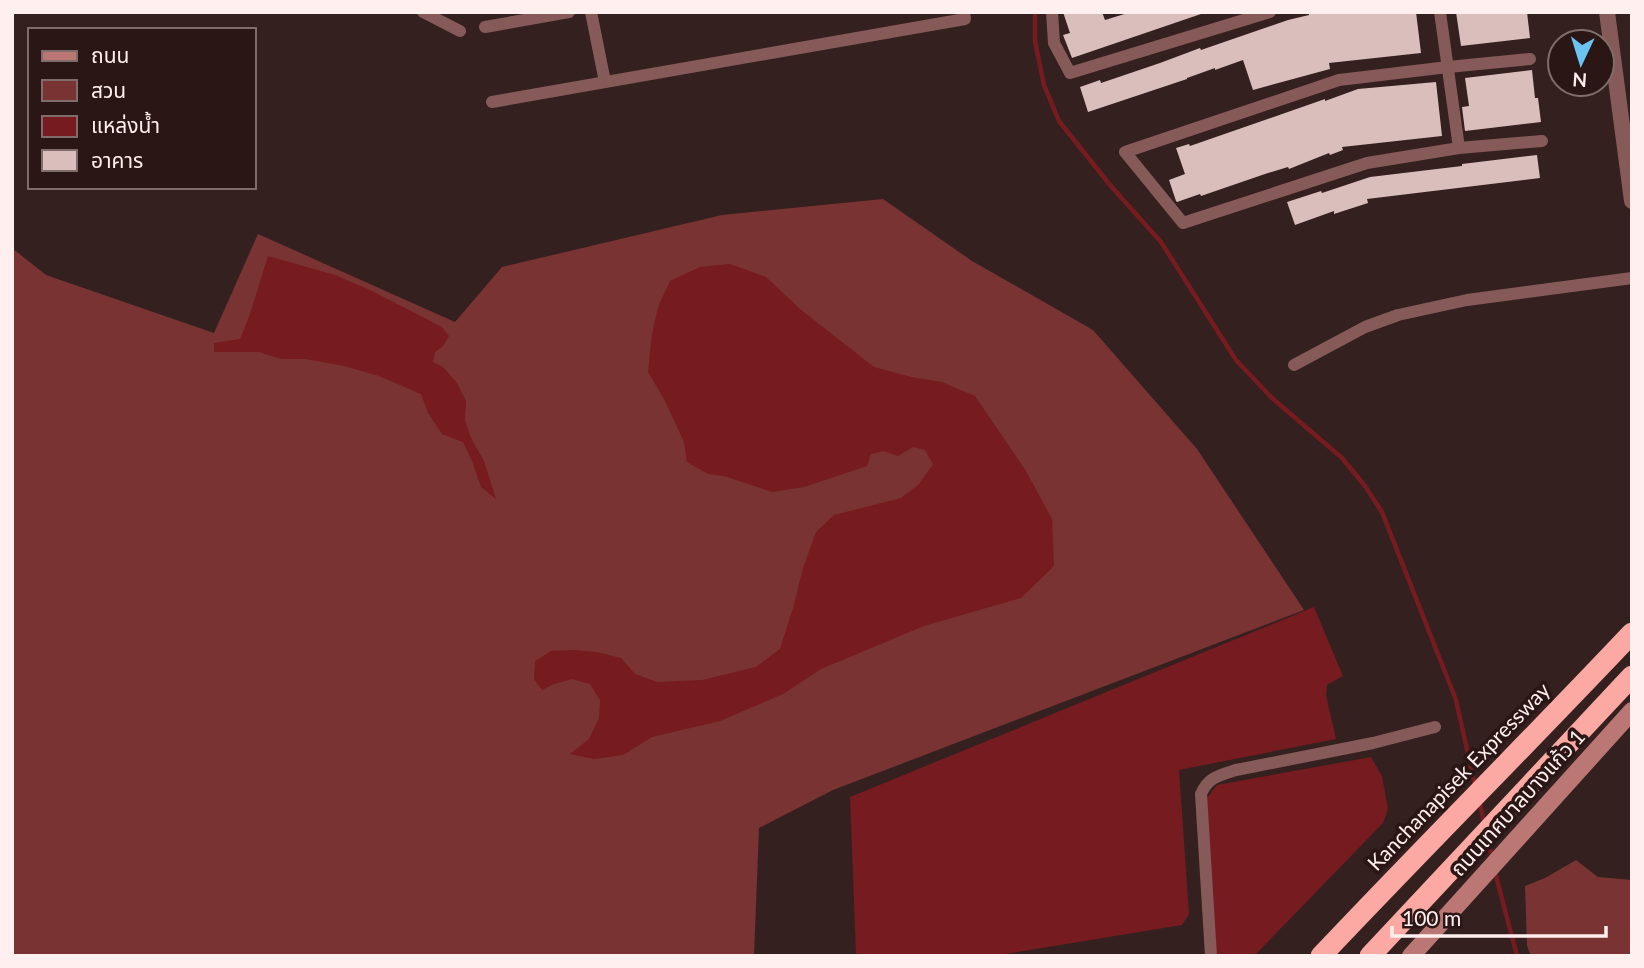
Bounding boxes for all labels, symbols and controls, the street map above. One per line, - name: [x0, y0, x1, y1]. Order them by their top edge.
- legend: [28, 28, 256, 189]
- north arrow: [1546, 28, 1616, 98]
- text: ถนน: [91, 42, 129, 67]
- text: N: [1572, 68, 1588, 92]
- text: สวน: [91, 77, 126, 102]
- text: แหล่งน้ำ: [91, 111, 160, 137]
- text: อาคาร: [91, 147, 143, 172]
- street label: Kanchanapisek Expressway: [1362, 677, 1554, 875]
- street label: ถนนเทศบาลบางแก้ว 1: [1444, 724, 1589, 880]
- scale bar: [1392, 894, 1606, 938]
- text: 100 m: [1402, 905, 1461, 930]

